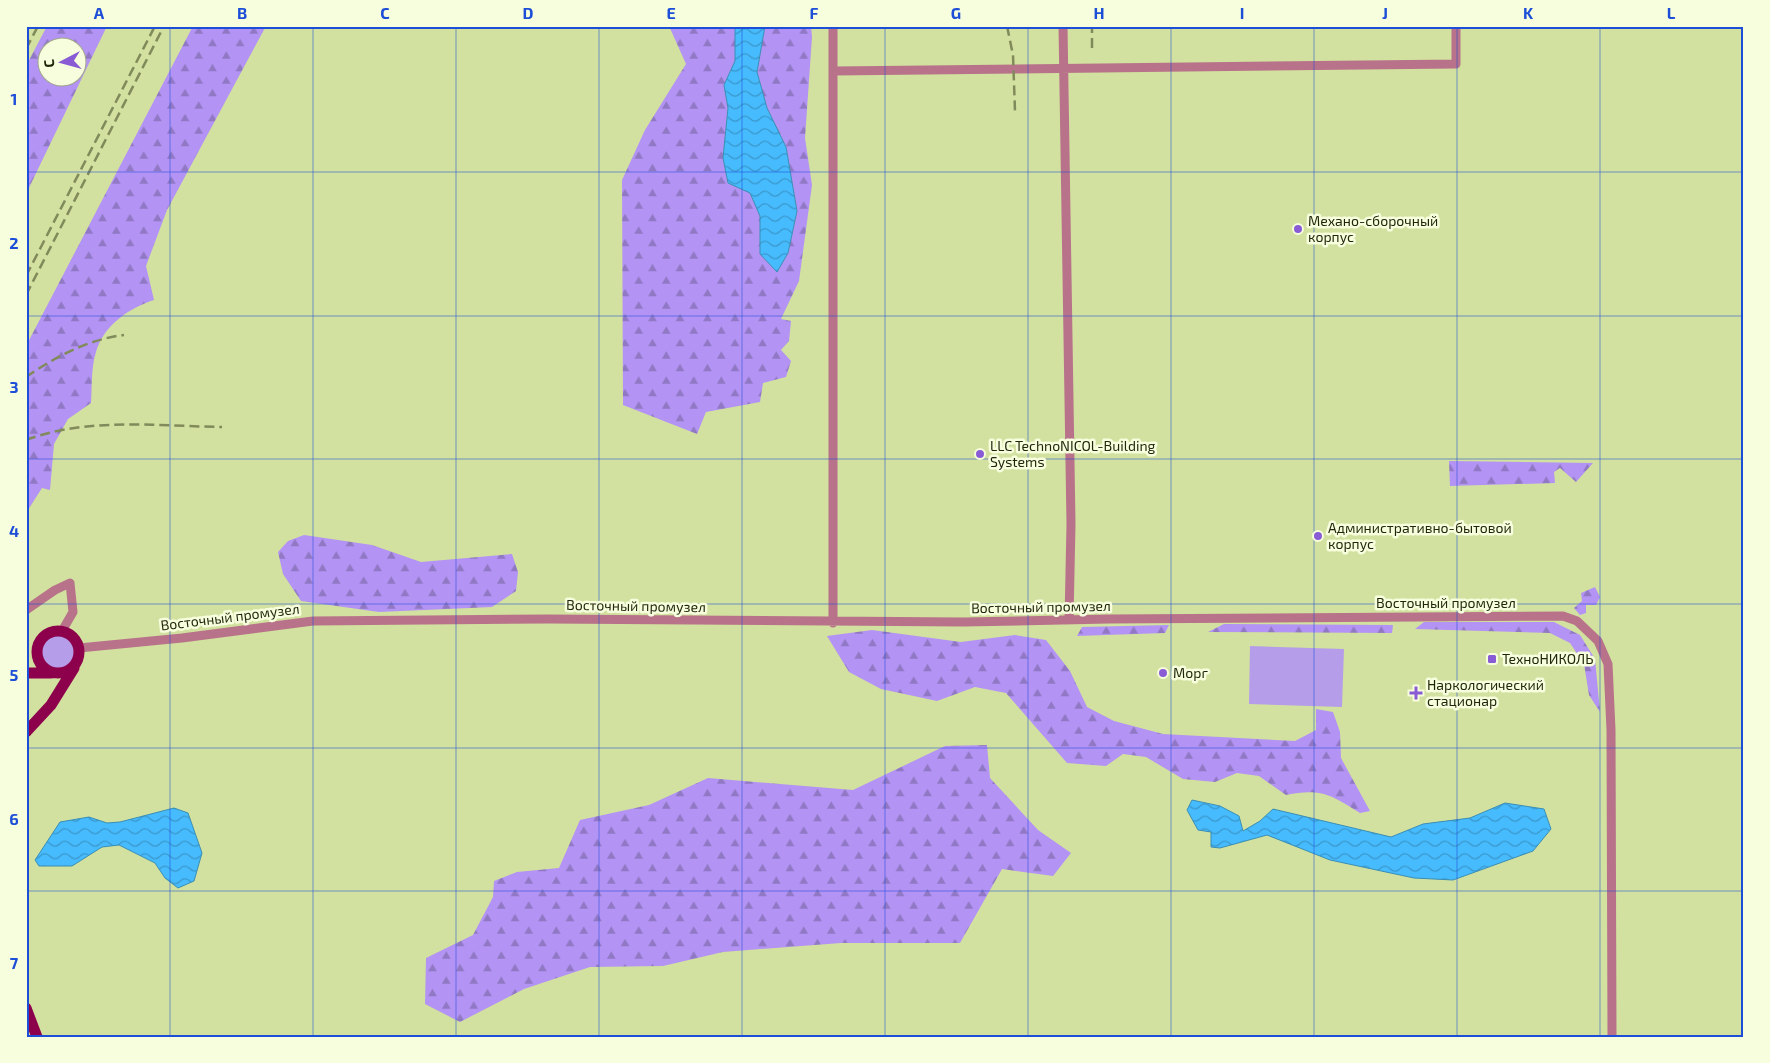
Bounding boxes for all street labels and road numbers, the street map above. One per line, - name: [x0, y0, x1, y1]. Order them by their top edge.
- street label: Восточный промузел: [1376, 594, 1516, 611]
- street label: Восточный промузел: [566, 596, 706, 615]
- street label: Восточный промузел: [971, 597, 1111, 616]
- street label: Восточный промузел: [160, 600, 300, 633]

